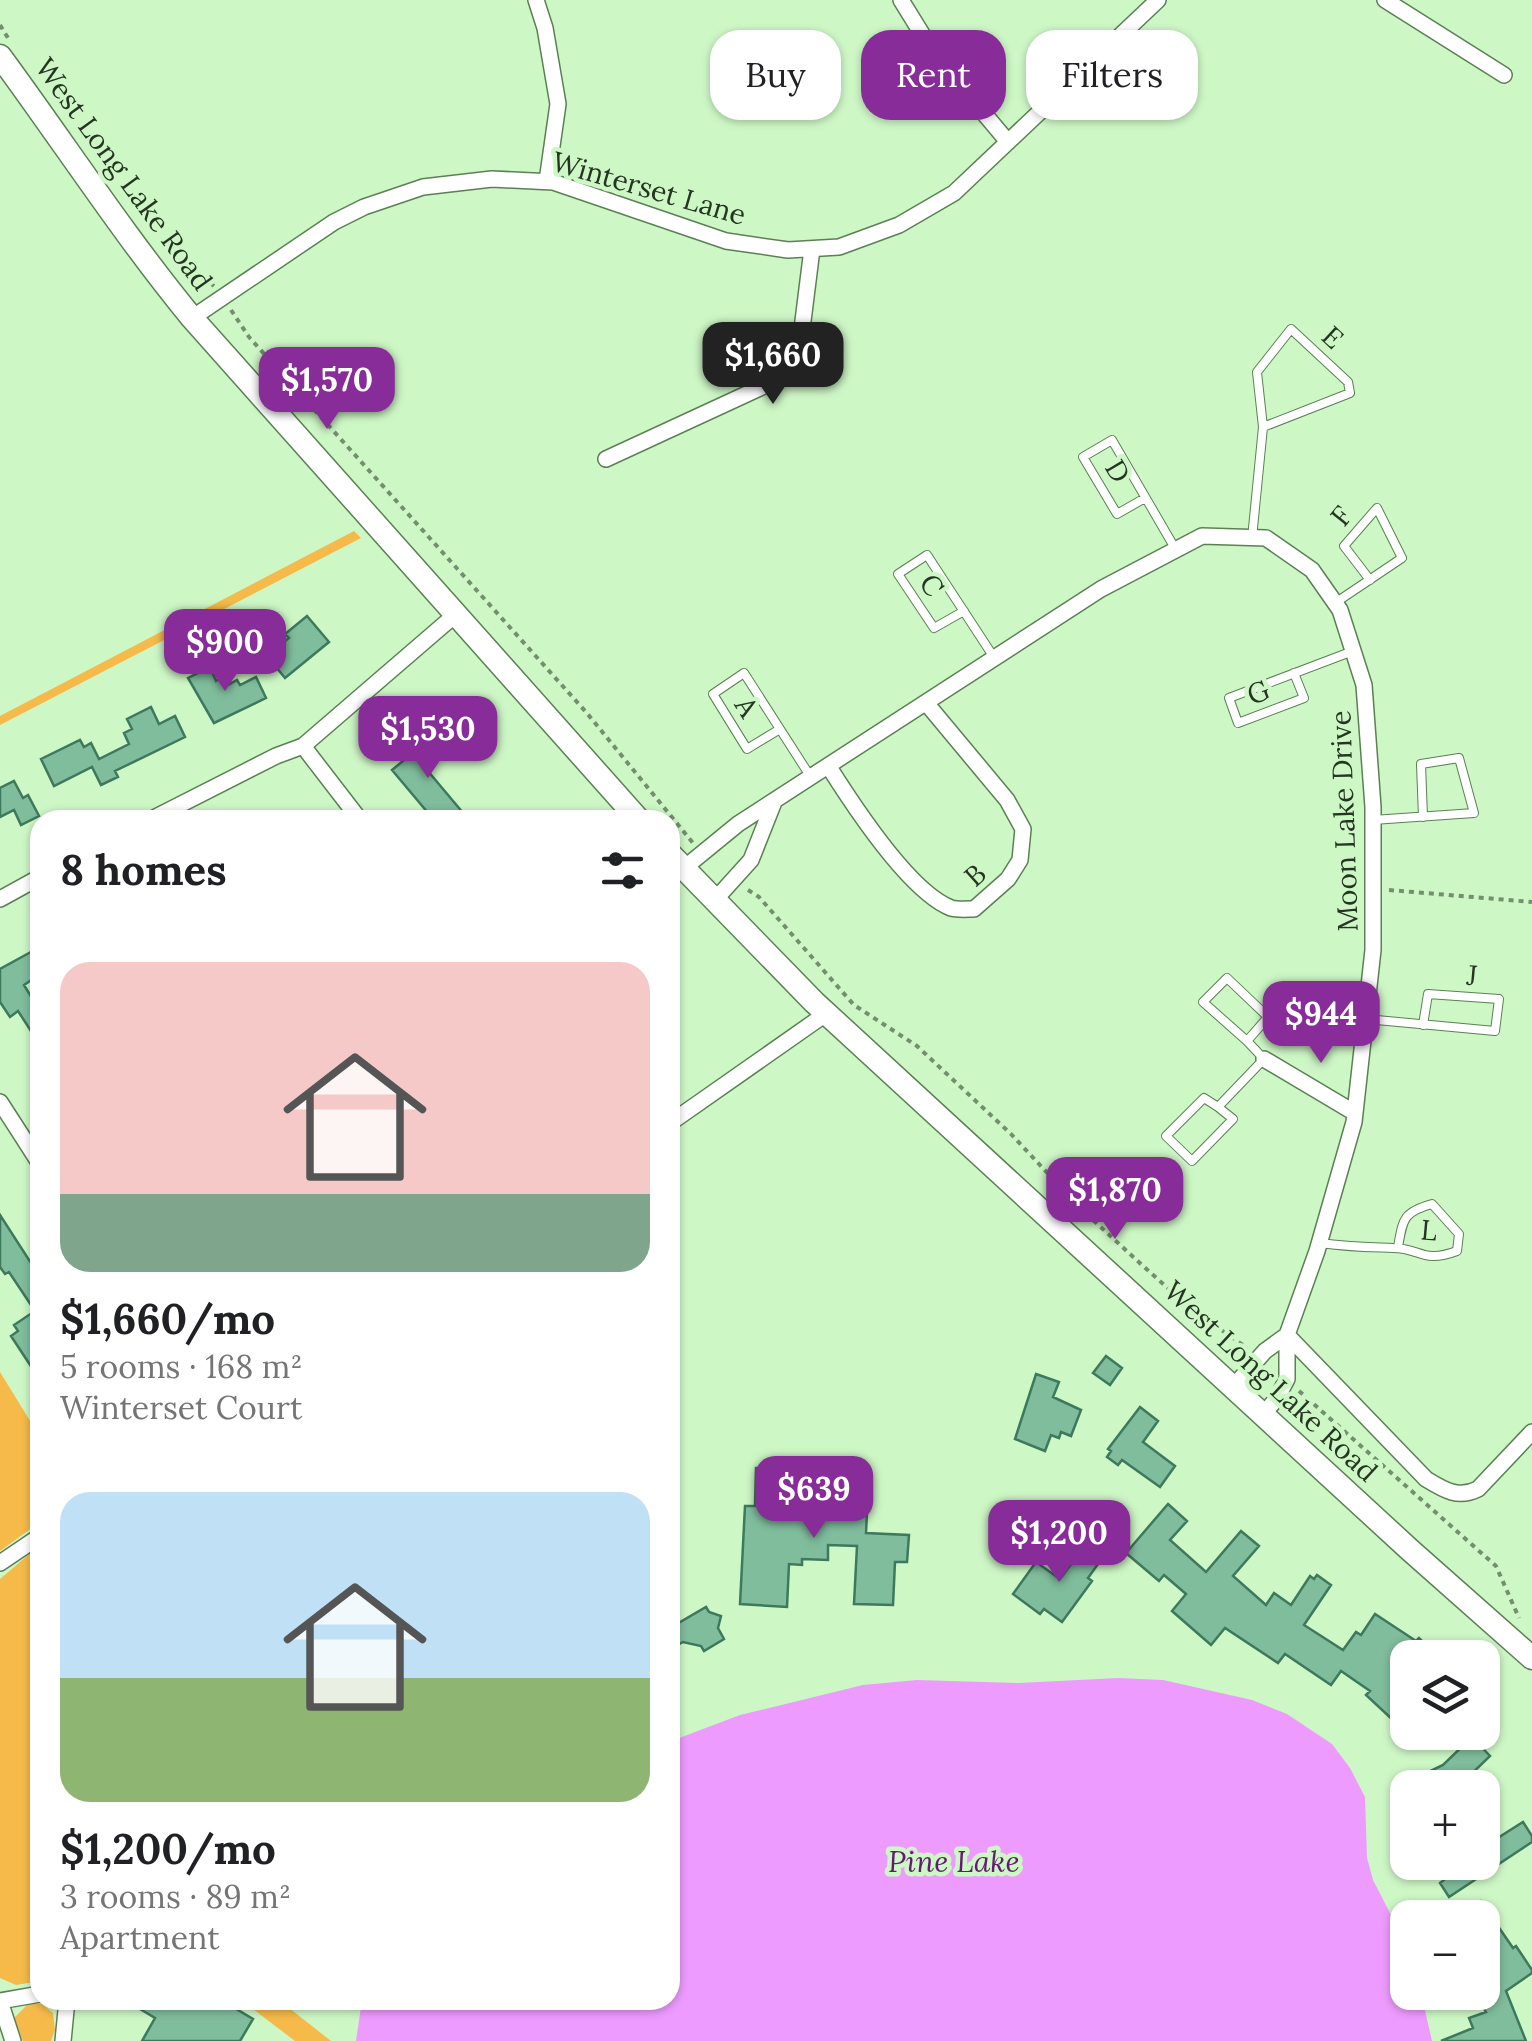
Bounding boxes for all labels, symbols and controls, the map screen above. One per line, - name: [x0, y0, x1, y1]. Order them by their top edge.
- chip: Buy: [710, 30, 841, 120]
- chip: Rent: [861, 30, 1006, 120]
- chip: Filters: [1026, 30, 1198, 120]
- street label: West Long Lake Road: [27, 51, 221, 297]
- street label: Winterset Lane: [548, 143, 750, 233]
- street label: E: [1314, 318, 1352, 356]
- pin: $1,660: [692, 322, 854, 407]
- text: $1,660: [725, 334, 821, 375]
- pin: $1,570: [246, 347, 408, 432]
- text: $1,570: [281, 359, 373, 400]
- street label: D: [1097, 453, 1139, 489]
- street label: F: [1322, 499, 1360, 533]
- street label: C: [912, 567, 952, 603]
- pin: $900: [166, 609, 284, 694]
- text: $900: [186, 621, 264, 662]
- street label: G: [1242, 671, 1274, 713]
- street label: A: [727, 689, 767, 724]
- pin: $1,530: [347, 696, 509, 781]
- text: $1,530: [380, 708, 476, 749]
- street label: Moon Lake Drive: [1322, 710, 1366, 932]
- text: 8 homes: [60, 843, 227, 897]
- icon: filters: [595, 843, 650, 898]
- street label: B: [956, 856, 994, 894]
- street label: J: [1464, 957, 1479, 993]
- pin: $944: [1262, 981, 1380, 1066]
- text: $944: [1285, 993, 1357, 1034]
- icon: home: [265, 1027, 445, 1207]
- pin: $1,870: [1034, 1157, 1196, 1242]
- text: $1,870: [1068, 1169, 1162, 1210]
- street label: L: [1419, 1211, 1439, 1249]
- street label: West Long Lake Road: [1157, 1273, 1385, 1489]
- text: $1,660/mo: [60, 1292, 275, 1346]
- text: 5 rooms · 168 m²: [60, 1346, 303, 1387]
- text: Winterset Court: [60, 1387, 302, 1428]
- pin: $639: [755, 1456, 873, 1541]
- text: $639: [777, 1468, 851, 1509]
- pin: $1,200: [978, 1500, 1140, 1585]
- text: $1,200: [1010, 1512, 1108, 1553]
- icon: home: [265, 1557, 445, 1737]
- map controls: [1390, 1640, 1500, 2010]
- button: layers: [1390, 1640, 1500, 1750]
- button: +: [1390, 1770, 1500, 1880]
- text: $1,200/mo: [60, 1822, 276, 1876]
- water label: Pine Lake: [888, 1842, 1020, 1880]
- text: 3 rooms · 89 m²: [60, 1876, 291, 1917]
- button: −: [1390, 1900, 1500, 2010]
- text: Apartment: [60, 1917, 220, 1958]

